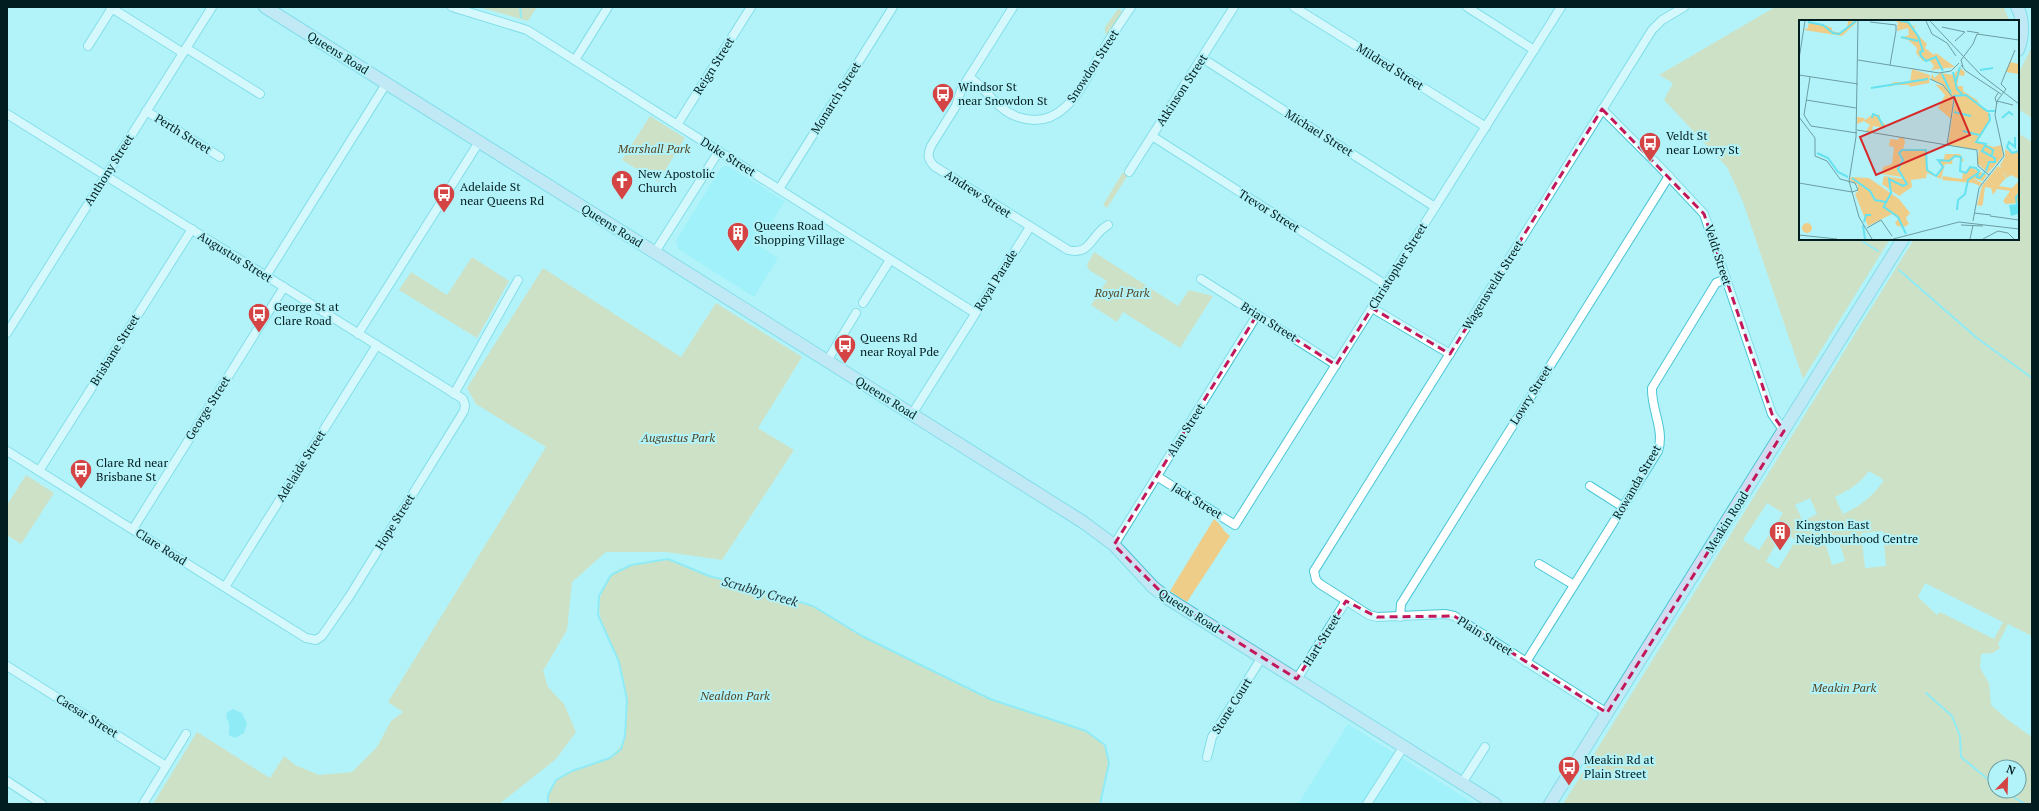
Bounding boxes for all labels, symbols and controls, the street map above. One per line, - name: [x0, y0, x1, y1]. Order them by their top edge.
- inset map: [1799, 20, 2019, 240]
- street label: Snowdon Street: [1063, 26, 1122, 105]
- street label: Queens Road: [305, 28, 372, 78]
- street label: Reign Street: [690, 34, 738, 97]
- street label: Mildred Street: [1354, 40, 1427, 94]
- street label: Atkinson Street: [1153, 50, 1211, 129]
- street label: Monarch Street: [807, 58, 864, 137]
- place label: Windsor St near Snowdon St: [958, 79, 1048, 108]
- bus stop icon: Windsor St near Snowdon St: [930, 81, 956, 114]
- street label: Michael Street: [1283, 106, 1356, 160]
- street label: Perth Street: [152, 110, 215, 157]
- place label: Veldt St near Lowry St: [1666, 128, 1740, 157]
- bus stop icon: Veldt St near Lowry St: [1637, 130, 1663, 163]
- street label: Anthony Street: [81, 131, 137, 208]
- street label: Duke Street: [698, 134, 759, 180]
- park label: Marshall Park: [617, 141, 690, 156]
- place label: New Apostolic Church: [638, 166, 715, 195]
- street label: Andrew Street: [942, 167, 1015, 221]
- church icon: New Apostolic Church: [609, 168, 635, 201]
- place label: Adelaide St near Queens Rd: [460, 179, 544, 208]
- bus stop icon: Adelaide St near Queens Rd: [431, 181, 457, 214]
- street label: Trevor Street: [1236, 186, 1303, 236]
- street label: Queens Road: [579, 201, 646, 251]
- place label: Queens Road Shopping Village: [754, 218, 845, 247]
- street label: Christopher Street: [1365, 219, 1430, 312]
- building icon: Queens Road Shopping Village: [725, 220, 751, 253]
- street label: Veldt Street: [1702, 223, 1735, 288]
- street label: Augustus Street: [195, 228, 276, 286]
- street label: Wagensveldt Street: [1459, 237, 1526, 332]
- street label: Royal Parade: [971, 246, 1020, 313]
- park label: Royal Park: [1093, 285, 1150, 300]
- street label: Brian Street: [1238, 298, 1301, 345]
- place label: George St at Clare Road: [274, 299, 340, 328]
- bus stop icon: George St at Clare Road: [246, 301, 272, 334]
- street label: Brisbane Street: [87, 311, 143, 388]
- place label: Queens Rd near Royal Pde: [860, 330, 939, 359]
- bus stop icon: Queens Rd near Royal Pde: [832, 332, 858, 365]
- street label: Lowry Street: [1506, 362, 1555, 427]
- street label: George Street: [182, 372, 234, 443]
- street label: Queens Road: [853, 373, 920, 423]
- street label: Alan Street: [1163, 400, 1208, 459]
- street label: Adelaide Street: [273, 427, 329, 504]
- park label: Augustus Park: [640, 430, 715, 445]
- street label: Rowanda Street: [1609, 441, 1664, 522]
- place label: Clare Rd near Brisbane St: [96, 455, 168, 484]
- bus stop icon: Clare Rd near Brisbane St: [68, 457, 94, 490]
- street label: Jack Street: [1169, 479, 1226, 522]
- street label: Meakin Road: [1702, 488, 1751, 555]
- street label: Hope Street: [371, 491, 418, 552]
- place label: Kingston East Neighbourhood Centre: [1796, 517, 1918, 546]
- building icon: Kingston East Neighbourhood Centre: [1767, 519, 1793, 552]
- street label: Clare Road: [133, 525, 190, 568]
- water label: Scrubby Creek: [720, 572, 801, 611]
- street label: Queens Road: [1156, 585, 1223, 636]
- street label: Hart Street: [1300, 610, 1344, 669]
- street label: Plain Street: [1455, 613, 1516, 659]
- street label: Stone Court: [1208, 674, 1255, 737]
- park label: Meakin Park: [1811, 680, 1876, 695]
- park label: Nealdon Park: [699, 688, 770, 703]
- street label: Caesar Street: [53, 691, 122, 741]
- place label: Meakin Rd at Plain Street: [1584, 752, 1655, 781]
- bus stop icon: Meakin Rd at Plain Street: [1556, 754, 1582, 787]
- north arrow: [1987, 759, 2027, 799]
- text: N: [2004, 762, 2018, 778]

